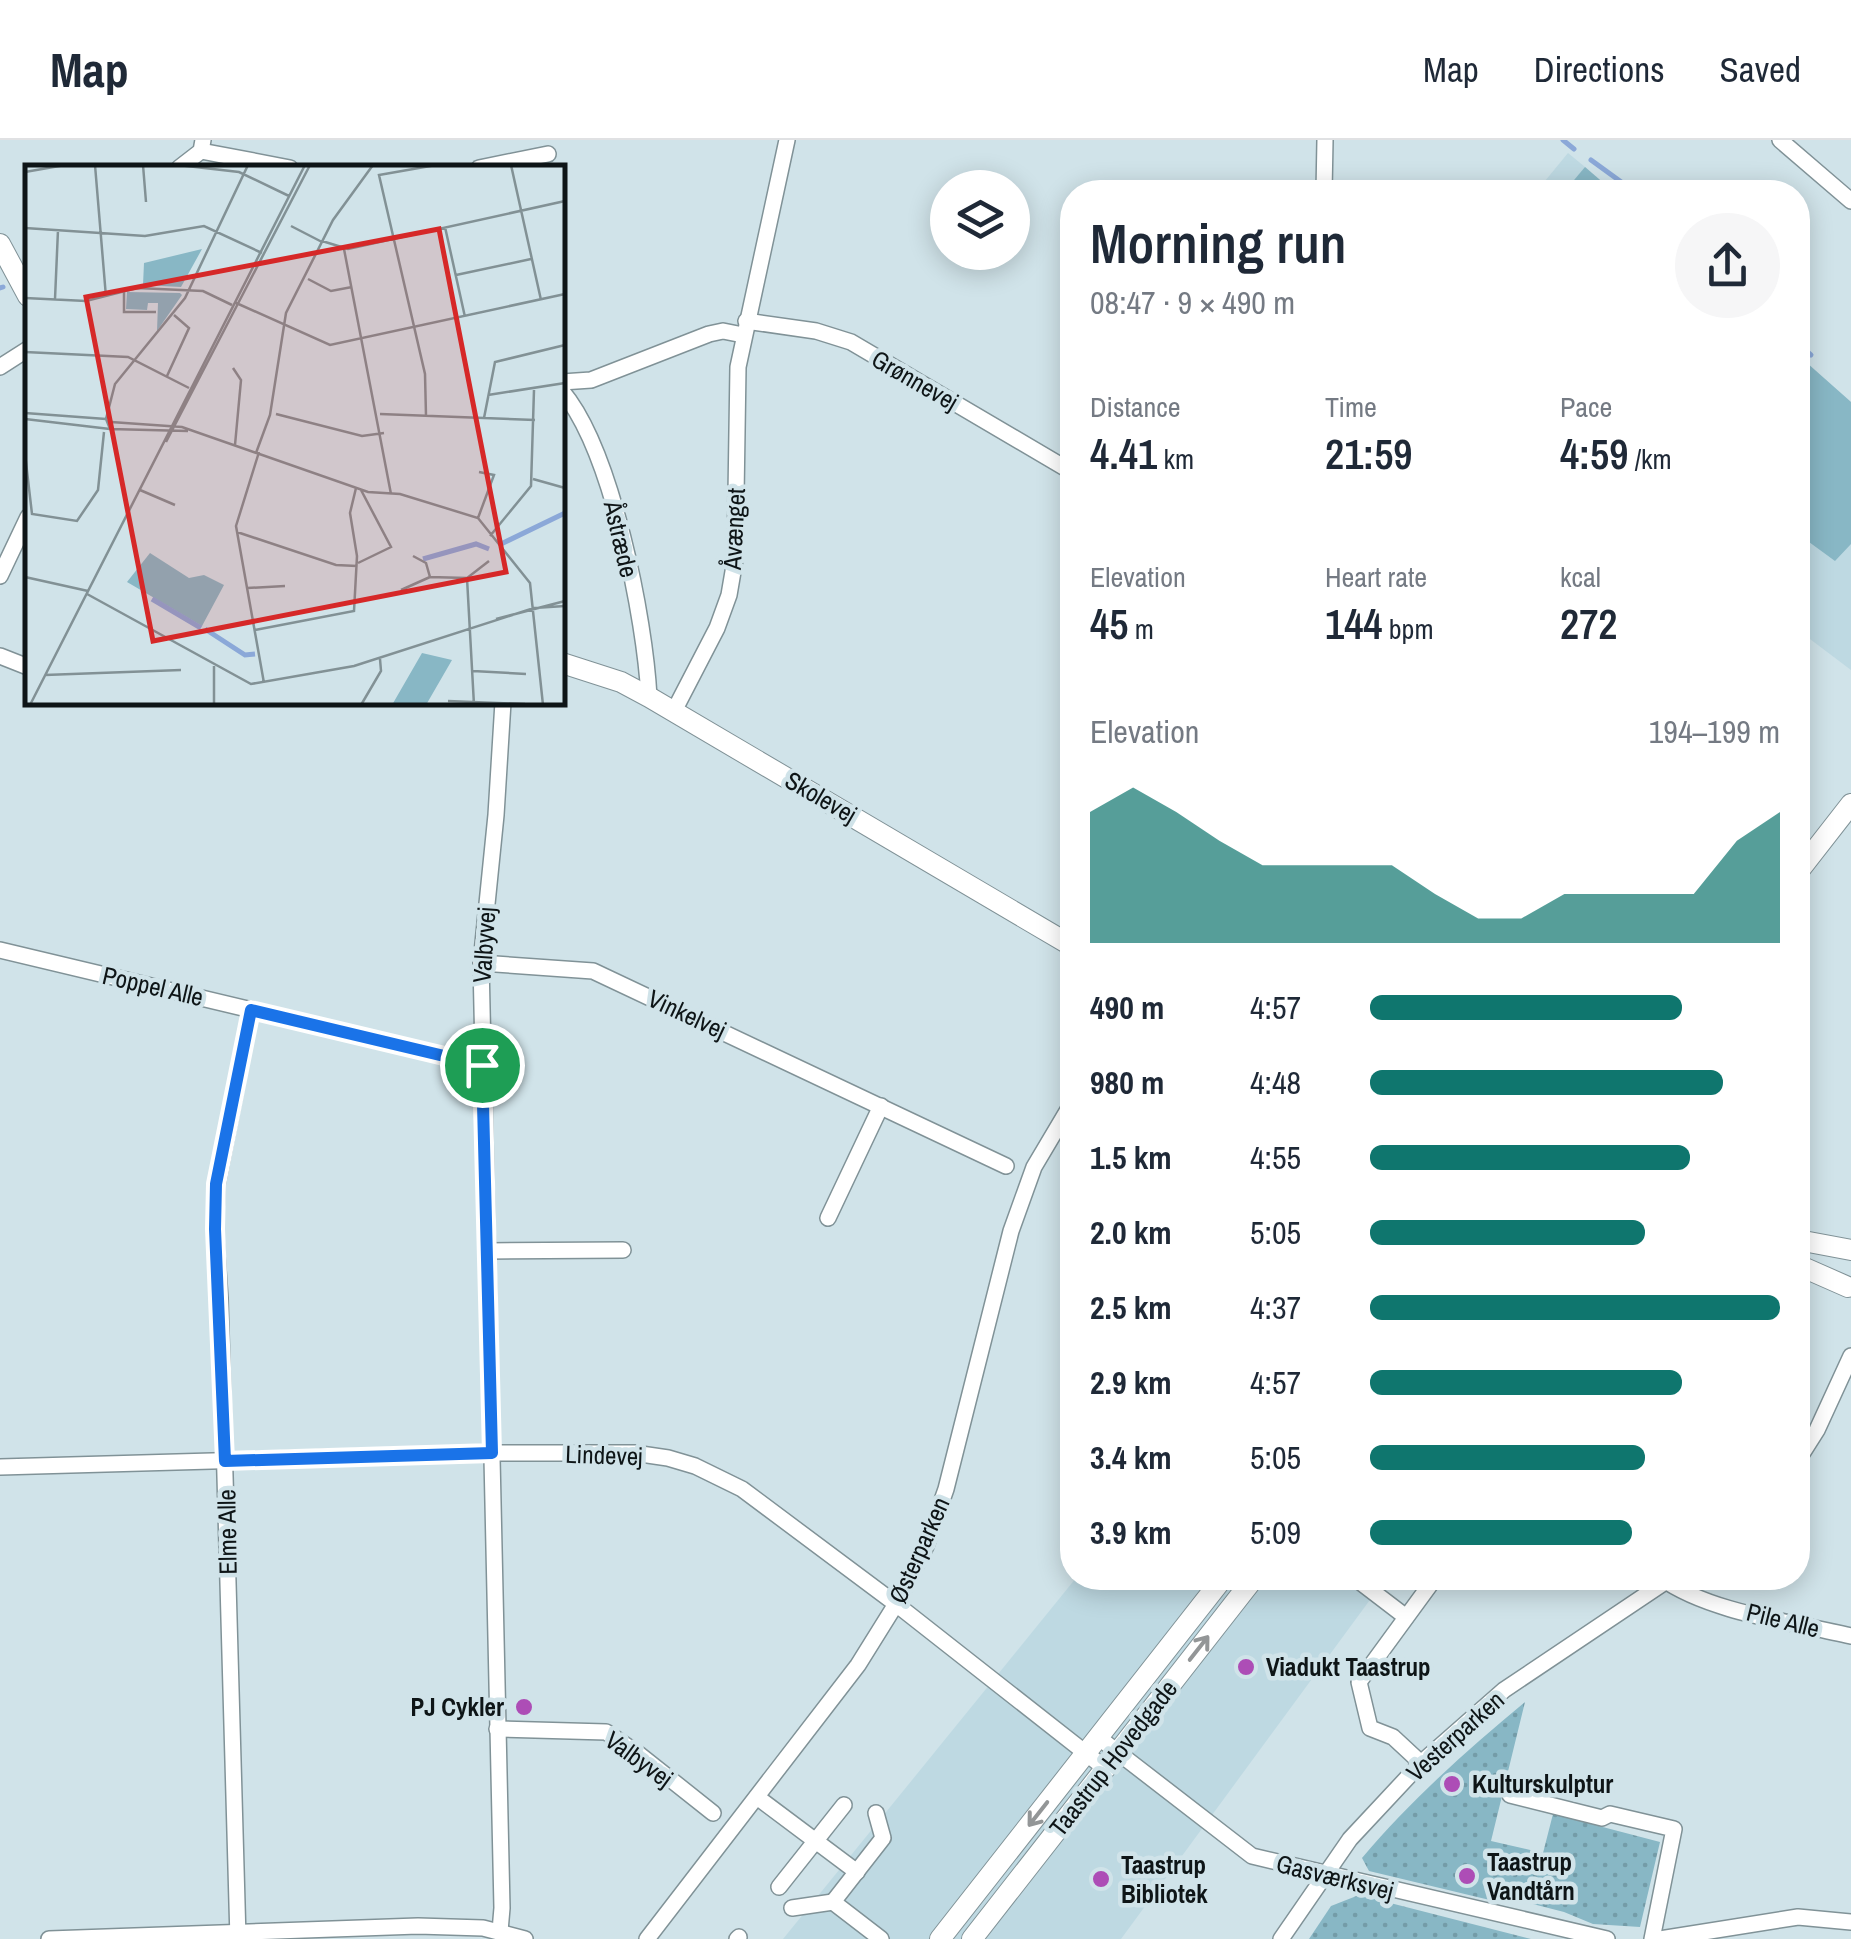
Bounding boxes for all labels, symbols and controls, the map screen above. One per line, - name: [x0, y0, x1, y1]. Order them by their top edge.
- text: Map: [50, 37, 129, 102]
- text: Map: [1423, 46, 1479, 93]
- text: Directions: [1534, 46, 1665, 93]
- text: Saved: [1720, 46, 1801, 93]
- inset map: [25, 165, 565, 705]
- map controls: [930, 170, 1030, 270]
- button: layers: [930, 170, 1030, 270]
- text: Morning run: [1090, 206, 1346, 280]
- button: share: [1675, 213, 1780, 318]
- text: 08:47 · 9 × 490 m: [1090, 281, 1295, 324]
- street label: Grønnevej: [866, 342, 964, 418]
- text: Distance: [1090, 388, 1181, 426]
- text: Time: [1325, 388, 1377, 426]
- text: Pace: [1560, 388, 1612, 426]
- text: 4.41: [1090, 426, 1157, 482]
- text: 21:59: [1325, 426, 1412, 482]
- text: 4:59: [1560, 426, 1628, 482]
- text: km: [1157, 440, 1194, 478]
- text: /km: [1628, 440, 1672, 478]
- street label: Åvænget: [715, 487, 753, 572]
- street label: Åstræde: [595, 496, 646, 581]
- text: Elevation: [1090, 558, 1186, 596]
- text: Heart rate: [1325, 558, 1427, 596]
- text: kcal: [1560, 558, 1601, 596]
- text: 45: [1090, 596, 1128, 652]
- text: 144: [1325, 596, 1382, 652]
- text: 272: [1560, 596, 1617, 652]
- text: m: [1128, 610, 1154, 648]
- text: bpm: [1382, 610, 1434, 648]
- text: Elevation: [1090, 710, 1199, 753]
- text: 194–199 m: [1649, 710, 1780, 753]
- street label: Skolevej: [779, 763, 863, 831]
- street label: Valbyvej: [464, 906, 504, 984]
- street label: Poppel Alle: [99, 958, 207, 1014]
- street label: Vinkelvej: [642, 981, 732, 1047]
- text: 490 m: [1090, 986, 1164, 1029]
- text: 4:57: [1250, 986, 1301, 1029]
- pin: [440, 1023, 525, 1108]
- icon: arrive: [455, 1038, 510, 1093]
- text: 980 m: [1090, 1061, 1164, 1104]
- text: 4:48: [1250, 1061, 1301, 1104]
- text: 1.5 km: [1090, 1136, 1172, 1179]
- text: 4:55: [1250, 1136, 1301, 1179]
- text: 2.0 km: [1090, 1211, 1172, 1254]
- text: 5:05: [1250, 1211, 1301, 1254]
- text: 2.5 km: [1090, 1286, 1172, 1329]
- text: 4:37: [1250, 1286, 1301, 1329]
- text: 2.9 km: [1090, 1361, 1172, 1404]
- text: 4:57: [1250, 1361, 1301, 1404]
- text: 3.4 km: [1090, 1436, 1172, 1479]
- text: 5:05: [1250, 1436, 1301, 1479]
- street label: Lindevej: [565, 1437, 643, 1473]
- street label: Elme Alle: [209, 1489, 245, 1575]
- street label: Østerparken: [881, 1492, 957, 1608]
- text: 3.9 km: [1090, 1511, 1172, 1554]
- text: 5:09: [1250, 1511, 1301, 1554]
- street label: Pile Alle: [1743, 1595, 1823, 1645]
- one-way arrow: [1188, 1636, 1210, 1662]
- place label: Viadukt Taastrup: [1266, 1650, 1430, 1684]
- marker: Viadukt Taastrup: [1235, 1656, 1257, 1678]
- street label: Taastrup Hovedgade: [1041, 1673, 1185, 1843]
- street label: Vesterparken: [1399, 1683, 1511, 1789]
- place label: PJ Cykler: [411, 1690, 504, 1724]
- marker: PJ Cykler: [513, 1696, 535, 1718]
- street label: Valbyvej: [598, 1723, 680, 1795]
- place label: Kulturskulptur: [1472, 1767, 1613, 1801]
- marker: Kulturskulptur: [1441, 1773, 1463, 1795]
- one-way arrow: [1027, 1800, 1049, 1826]
- place label: Taastrup Vandtårn: [1487, 1845, 1575, 1908]
- street label: Gasværksvej: [1273, 1846, 1397, 1908]
- place label: Taastrup Bibliotek: [1121, 1848, 1208, 1911]
- marker: Taastrup Vandtårn: [1456, 1865, 1478, 1887]
- marker: Taastrup Bibliotek: [1090, 1868, 1112, 1890]

